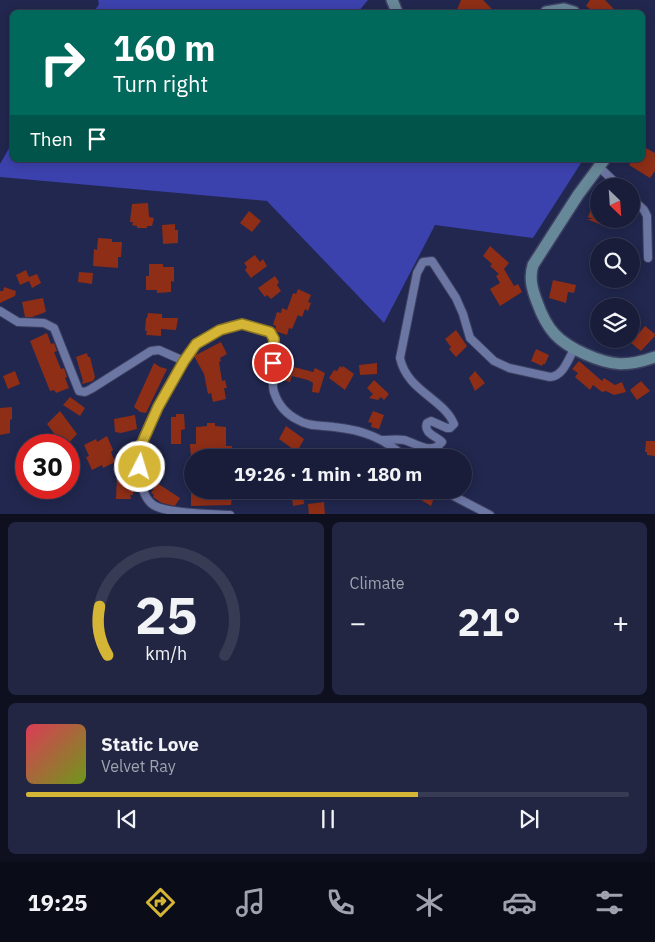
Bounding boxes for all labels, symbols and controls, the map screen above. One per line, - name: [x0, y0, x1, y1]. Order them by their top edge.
- text: 160 m: [113, 25, 216, 71]
- icon: right: [30, 30, 95, 95]
- text: Turn right: [113, 69, 208, 98]
- icon: arrive: [83, 125, 111, 153]
- text: Then: [30, 127, 73, 151]
- north arrow: [590, 178, 640, 228]
- map controls: [590, 178, 640, 348]
- button: search: [590, 238, 640, 288]
- button: layers: [590, 298, 640, 348]
- pin: [252, 342, 294, 384]
- icon: arrive: [259, 349, 287, 377]
- speed limit sign: 30: [15, 434, 80, 499]
- position arrow: [113, 440, 165, 492]
- text: 19:26 · 1 min · 180 m: [234, 462, 422, 486]
- text: Climate: [350, 573, 405, 593]
- text: 25: [135, 581, 197, 648]
- text: 21°: [458, 597, 521, 646]
- text: −: [350, 604, 366, 641]
- text: +: [612, 604, 629, 641]
- text: km/h: [145, 642, 187, 665]
- text: Static Love: [101, 732, 199, 756]
- text: Velvet Ray: [101, 756, 176, 776]
- icon: previous: [113, 805, 141, 833]
- icon: pause: [314, 805, 342, 833]
- icon: next: [515, 805, 543, 833]
- icon: directions: [143, 885, 178, 920]
- icon: music: [233, 885, 268, 920]
- icon: phone: [323, 885, 358, 920]
- icon: climate: [412, 885, 447, 920]
- icon: car: [502, 885, 537, 920]
- icon: filters: [592, 885, 627, 920]
- text: 19:25: [27, 888, 88, 917]

